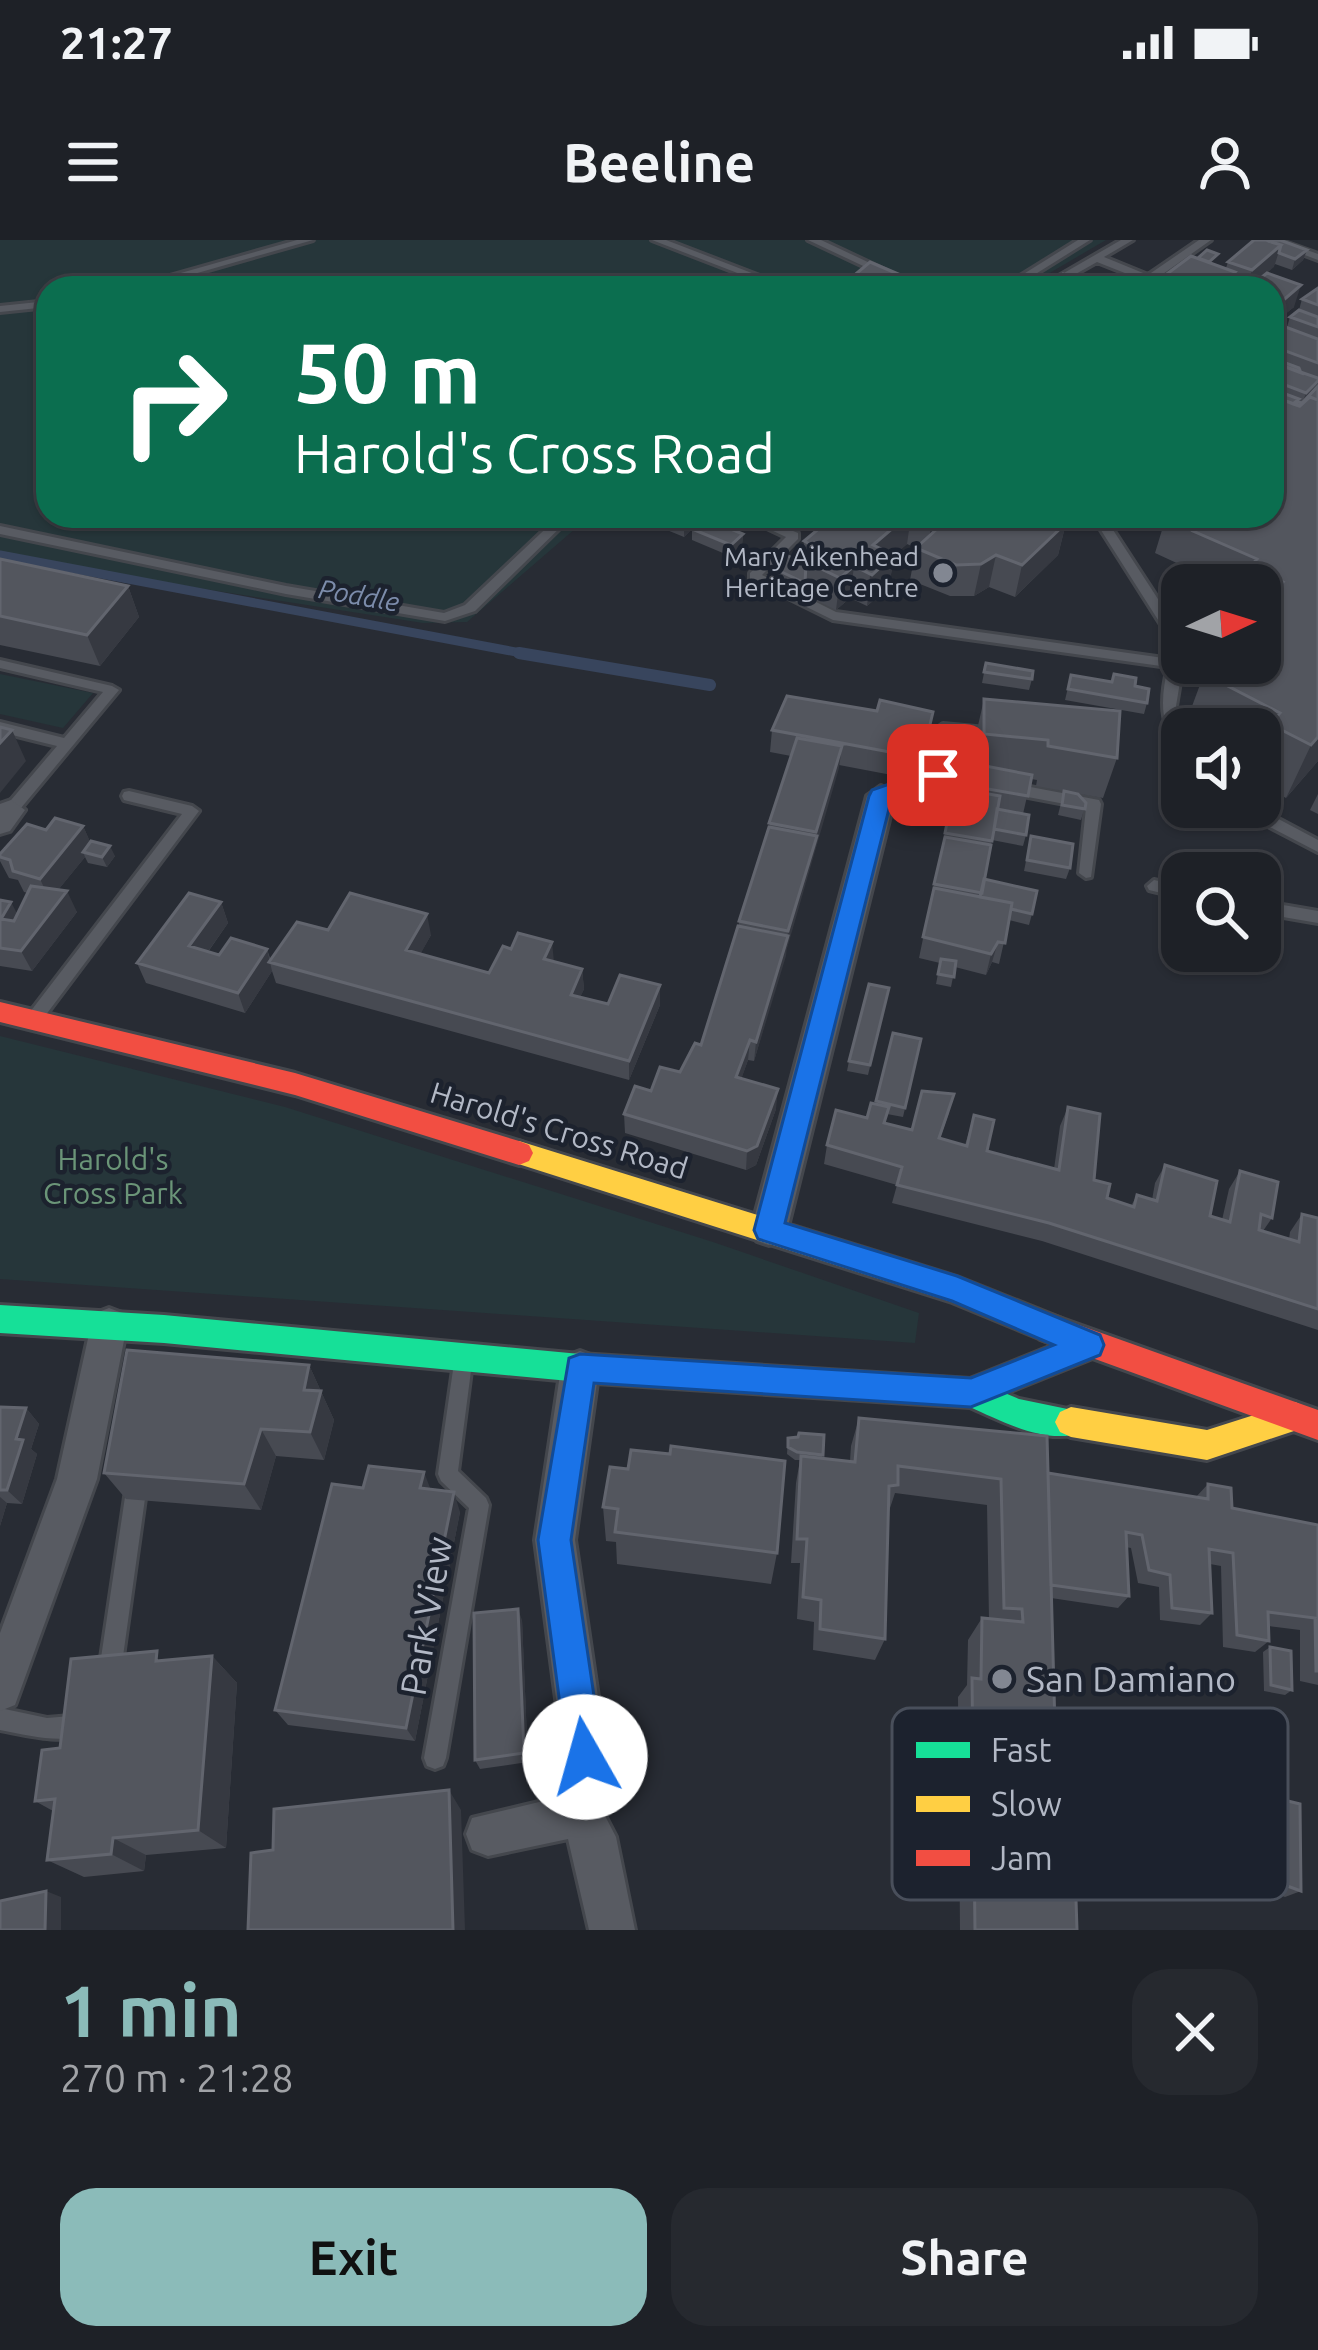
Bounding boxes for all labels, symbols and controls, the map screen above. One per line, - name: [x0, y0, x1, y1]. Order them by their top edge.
- text: 21:27: [60, 17, 173, 68]
- icon: menu: [60, 129, 126, 195]
- icon: person: [1192, 129, 1258, 195]
- text: Beeline: [563, 132, 755, 192]
- icon: right: [96, 324, 252, 480]
- text: 50 m: [294, 325, 481, 419]
- text: Harold's Cross Road: [294, 423, 775, 483]
- place label: Mary Aikenhead Heritage Centre: [724, 541, 919, 602]
- marker: Mary Aikenhead Heritage Centre: [930, 560, 956, 586]
- north arrow: [1161, 564, 1281, 684]
- map controls: [1161, 564, 1281, 972]
- water label: Poddle: [316, 573, 402, 617]
- button: sound: [1161, 708, 1281, 828]
- pin: [887, 724, 989, 826]
- icon: arrive: [905, 742, 971, 808]
- button: search: [1161, 852, 1281, 972]
- street label: Harold's Cross Road: [427, 1075, 692, 1185]
- park label: Harold's Cross Park: [43, 1142, 183, 1210]
- street label: Park View: [391, 1533, 460, 1698]
- place label: San Damiano: [1026, 1658, 1236, 1699]
- marker: San Damiano: [989, 1666, 1015, 1692]
- position arrow: [522, 1694, 648, 1820]
- legend: [892, 1708, 1288, 1900]
- text: Fast: [991, 1731, 1051, 1768]
- text: Slow: [991, 1785, 1062, 1822]
- text: Jam: [991, 1839, 1053, 1876]
- button: close: [1132, 1969, 1258, 2095]
- text: 1 min: [60, 1970, 242, 2051]
- text: 270 m · 21:28: [60, 2056, 294, 2099]
- button: Exit: [60, 2188, 647, 2326]
- button: Share: [671, 2188, 1258, 2326]

